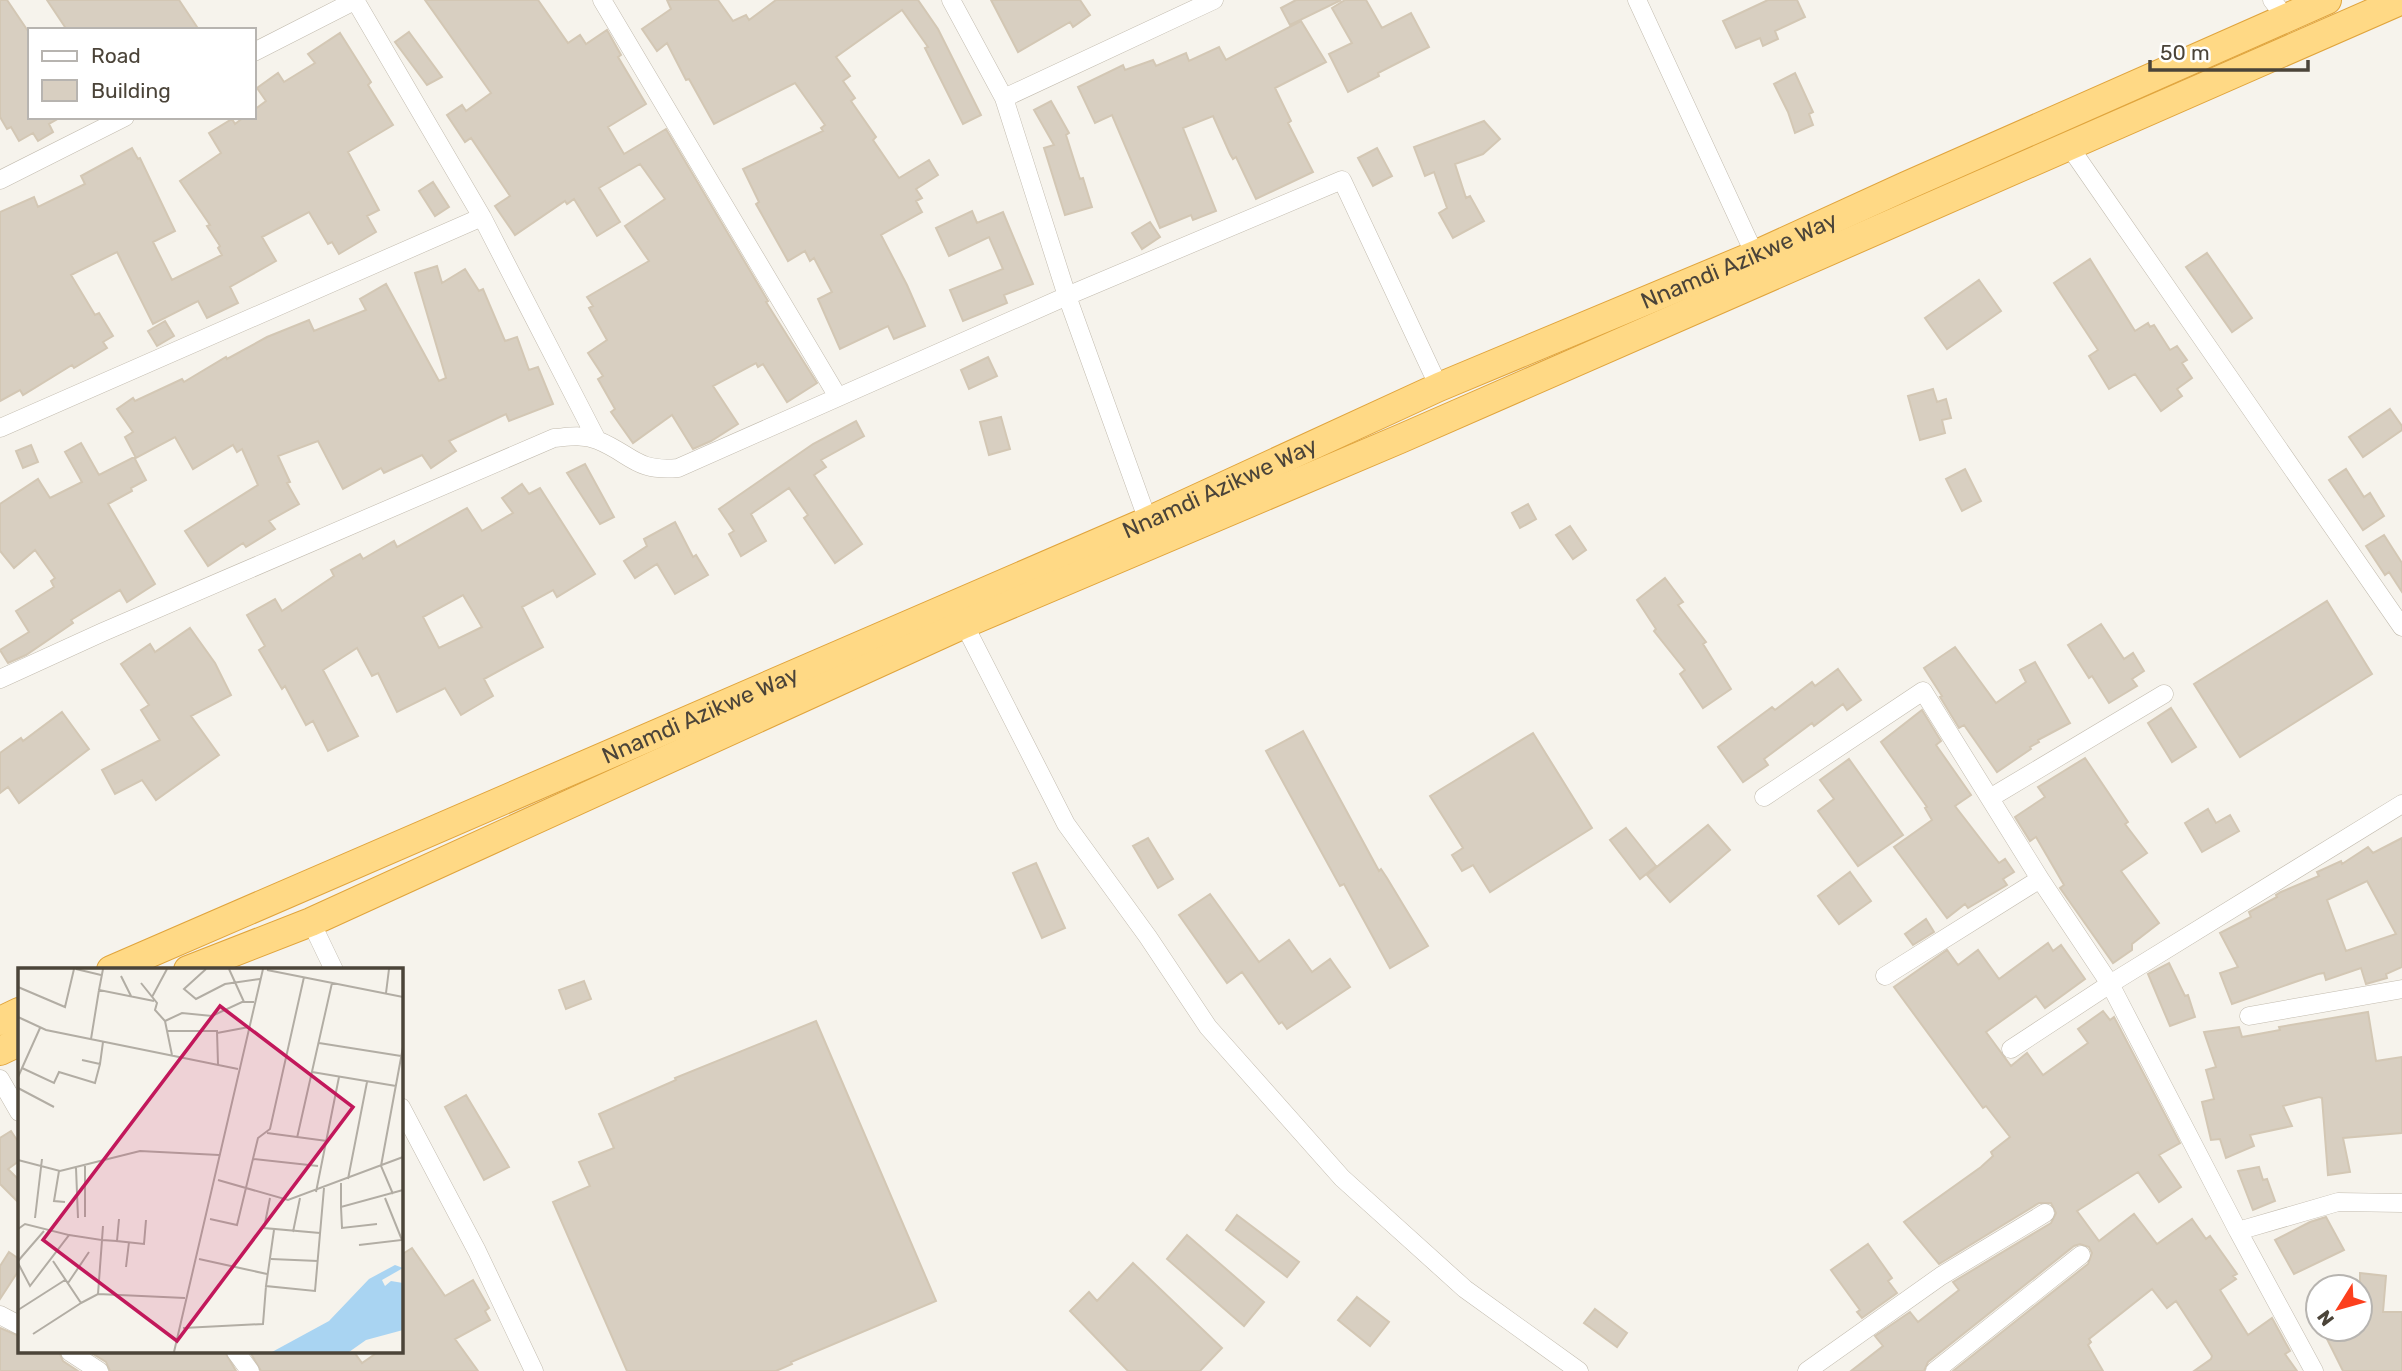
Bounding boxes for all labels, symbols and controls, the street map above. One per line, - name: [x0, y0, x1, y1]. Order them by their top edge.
- legend: [28, 28, 256, 119]
- scale bar: [2150, 28, 2308, 72]
- text: 50 m: [2160, 40, 2210, 65]
- text: Road: [91, 43, 141, 68]
- text: Building: [91, 78, 171, 103]
- street label: Nnamdi Azikwe Way: [1637, 205, 1842, 315]
- street label: Nnamdi Azikwe Way: [1118, 431, 1322, 544]
- street label: Nnamdi Azikwe Way: [598, 660, 803, 770]
- inset map: [18, 968, 402, 1354]
- north arrow: [2304, 1273, 2374, 1343]
- text: N: [2313, 1306, 2339, 1330]

